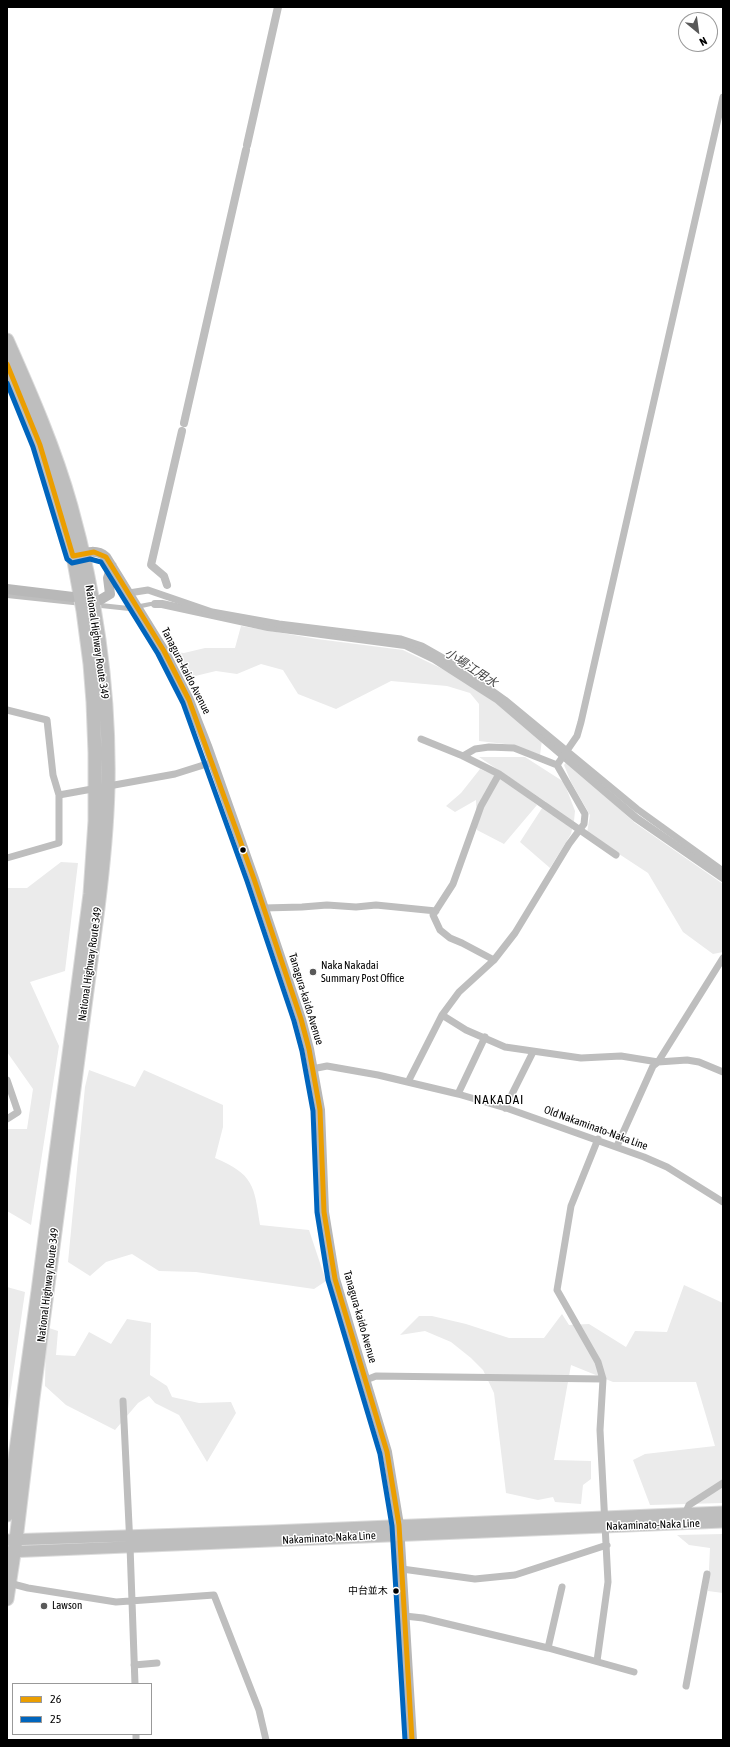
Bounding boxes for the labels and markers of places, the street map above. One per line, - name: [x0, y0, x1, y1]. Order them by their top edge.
- unlabelled marker: [238, 845, 248, 855]
- place label: Naka Nakadai Summary Post Office: [321, 959, 404, 985]
- marker: Naka Nakadai Summary Post Office: [308, 967, 318, 977]
- place label: 中台並木: [348, 1585, 388, 1597]
- marker: 中台並木: [391, 1586, 401, 1596]
- place label: Lawson: [52, 1599, 82, 1613]
- marker: Lawson: [39, 1601, 49, 1611]

